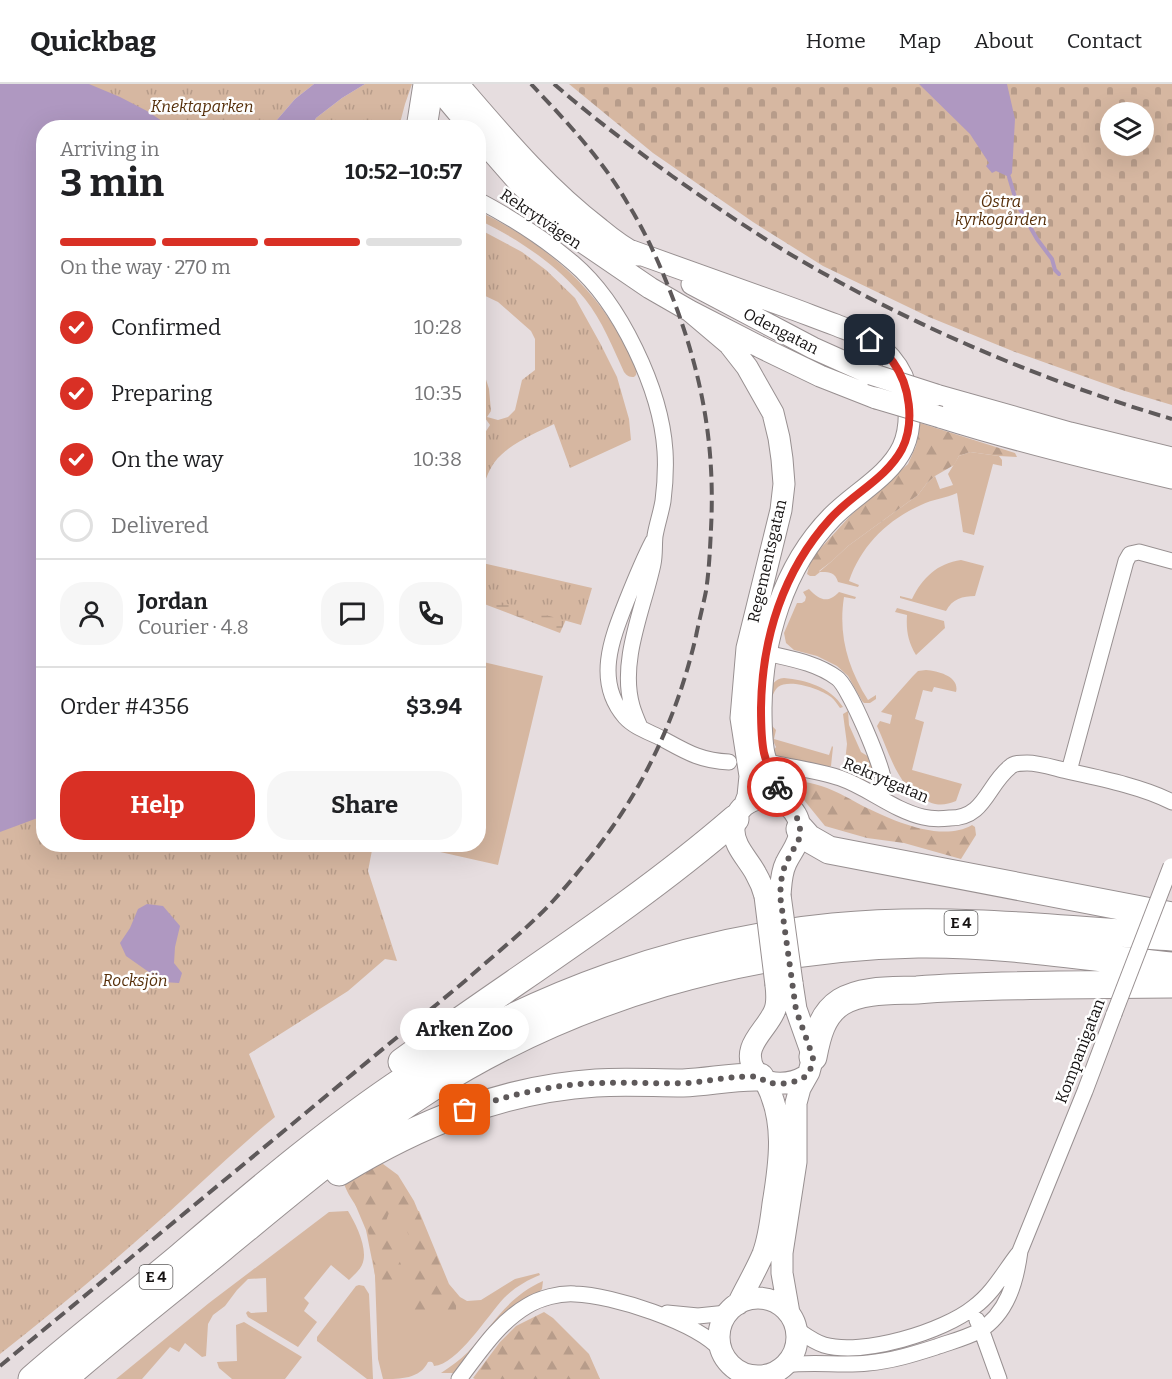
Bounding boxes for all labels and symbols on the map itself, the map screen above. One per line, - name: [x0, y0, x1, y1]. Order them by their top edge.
- park label: Knektaparken: [151, 97, 253, 116]
- street label: Rekrytvägen: [497, 185, 585, 253]
- park label: Östra kyrkogården: [955, 192, 1047, 229]
- street label: Odengatan: [740, 304, 822, 358]
- pin: [844, 314, 895, 365]
- street label: Regementsgatan: [744, 498, 790, 624]
- street label: Rekrytgatan: [840, 753, 932, 807]
- courier: [747, 757, 807, 817]
- road number: E 4: [944, 911, 978, 935]
- park label: Rocksjön: [103, 971, 168, 990]
- street label: Kompanigatan: [1051, 996, 1109, 1106]
- callout: Arken Zoo: [400, 1008, 530, 1050]
- pin: [439, 1084, 490, 1135]
- road number: E 4: [140, 1265, 172, 1289]

